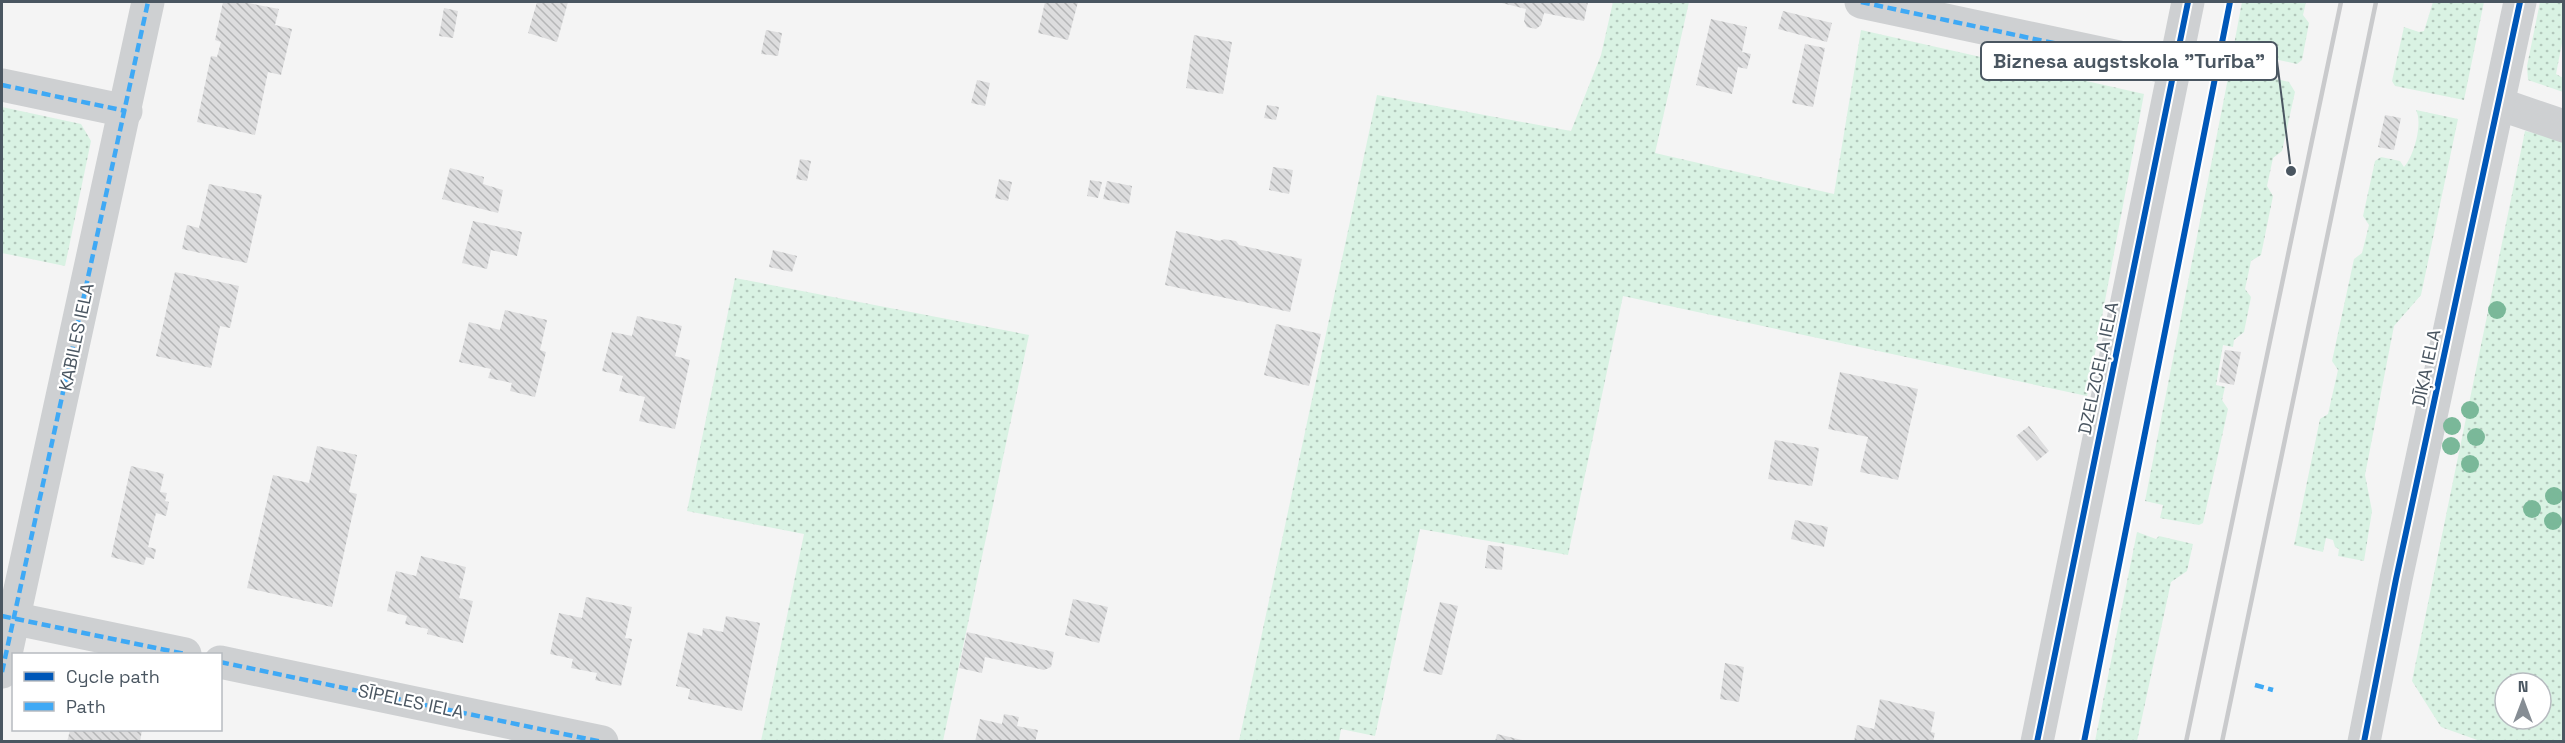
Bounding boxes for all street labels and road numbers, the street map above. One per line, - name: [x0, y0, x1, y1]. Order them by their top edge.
- street label: KABILES IELA: [53, 281, 99, 393]
- street label: DZELZCEĻA IELA: [2073, 300, 2123, 436]
- street label: DĪĶA IELA: [2407, 327, 2445, 409]
- street label: SĪPELES IELA: [356, 679, 466, 723]

